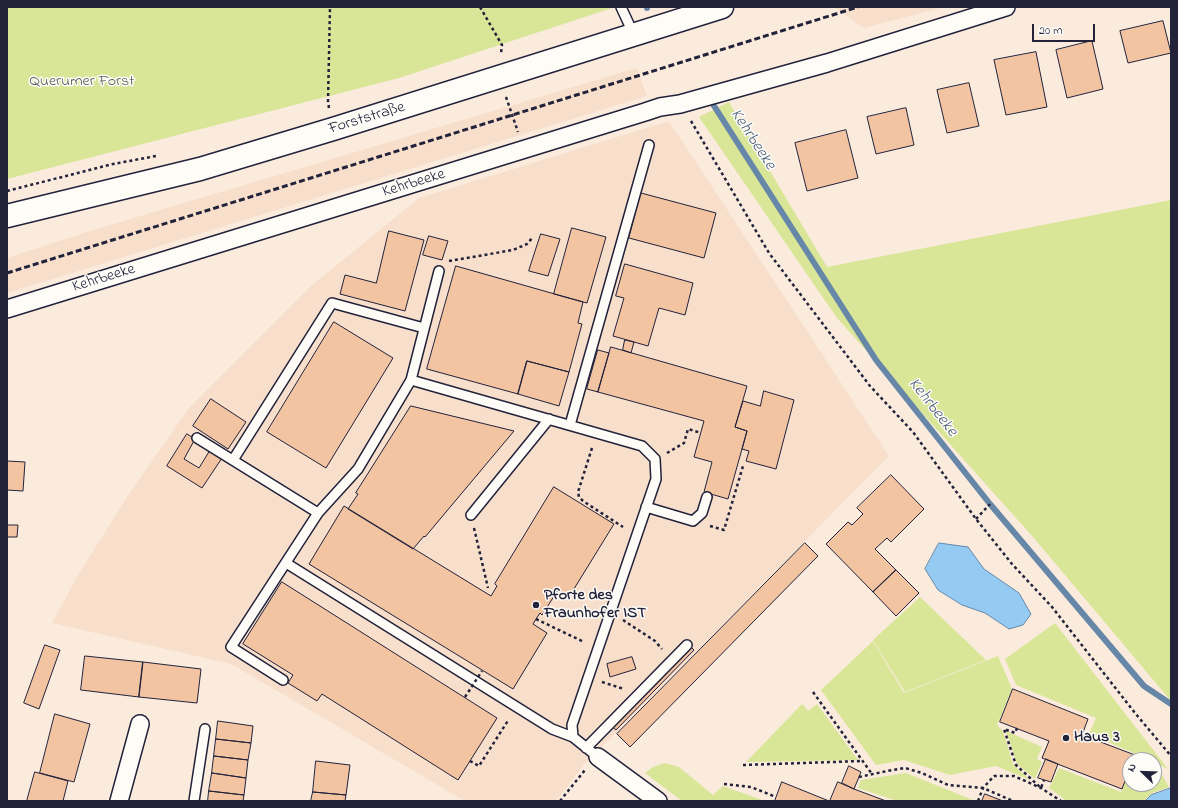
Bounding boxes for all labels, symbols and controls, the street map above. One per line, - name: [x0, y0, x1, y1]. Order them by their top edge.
- scale bar: [1034, 16, 1097, 42]
- text: 20 m: [1039, 22, 1062, 40]
- park label: Querumer Forst: [30, 72, 134, 92]
- street label: Forststraße: [327, 98, 407, 140]
- water label: Kehrbeeke: [725, 106, 779, 174]
- street label: Kehrbeeke: [380, 165, 448, 203]
- street label: Kehrbeeke: [70, 260, 138, 298]
- water label: Kehrbeeke: [903, 375, 961, 441]
- place label: Pforte des Fraunhofer IST: [544, 586, 646, 624]
- marker: Pforte des Fraunhofer IST: [531, 600, 541, 610]
- place label: Haus 3: [1074, 728, 1120, 748]
- marker: Haus 3: [1061, 733, 1071, 743]
- north arrow: [1122, 752, 1162, 792]
- text: N: [1123, 761, 1141, 774]

